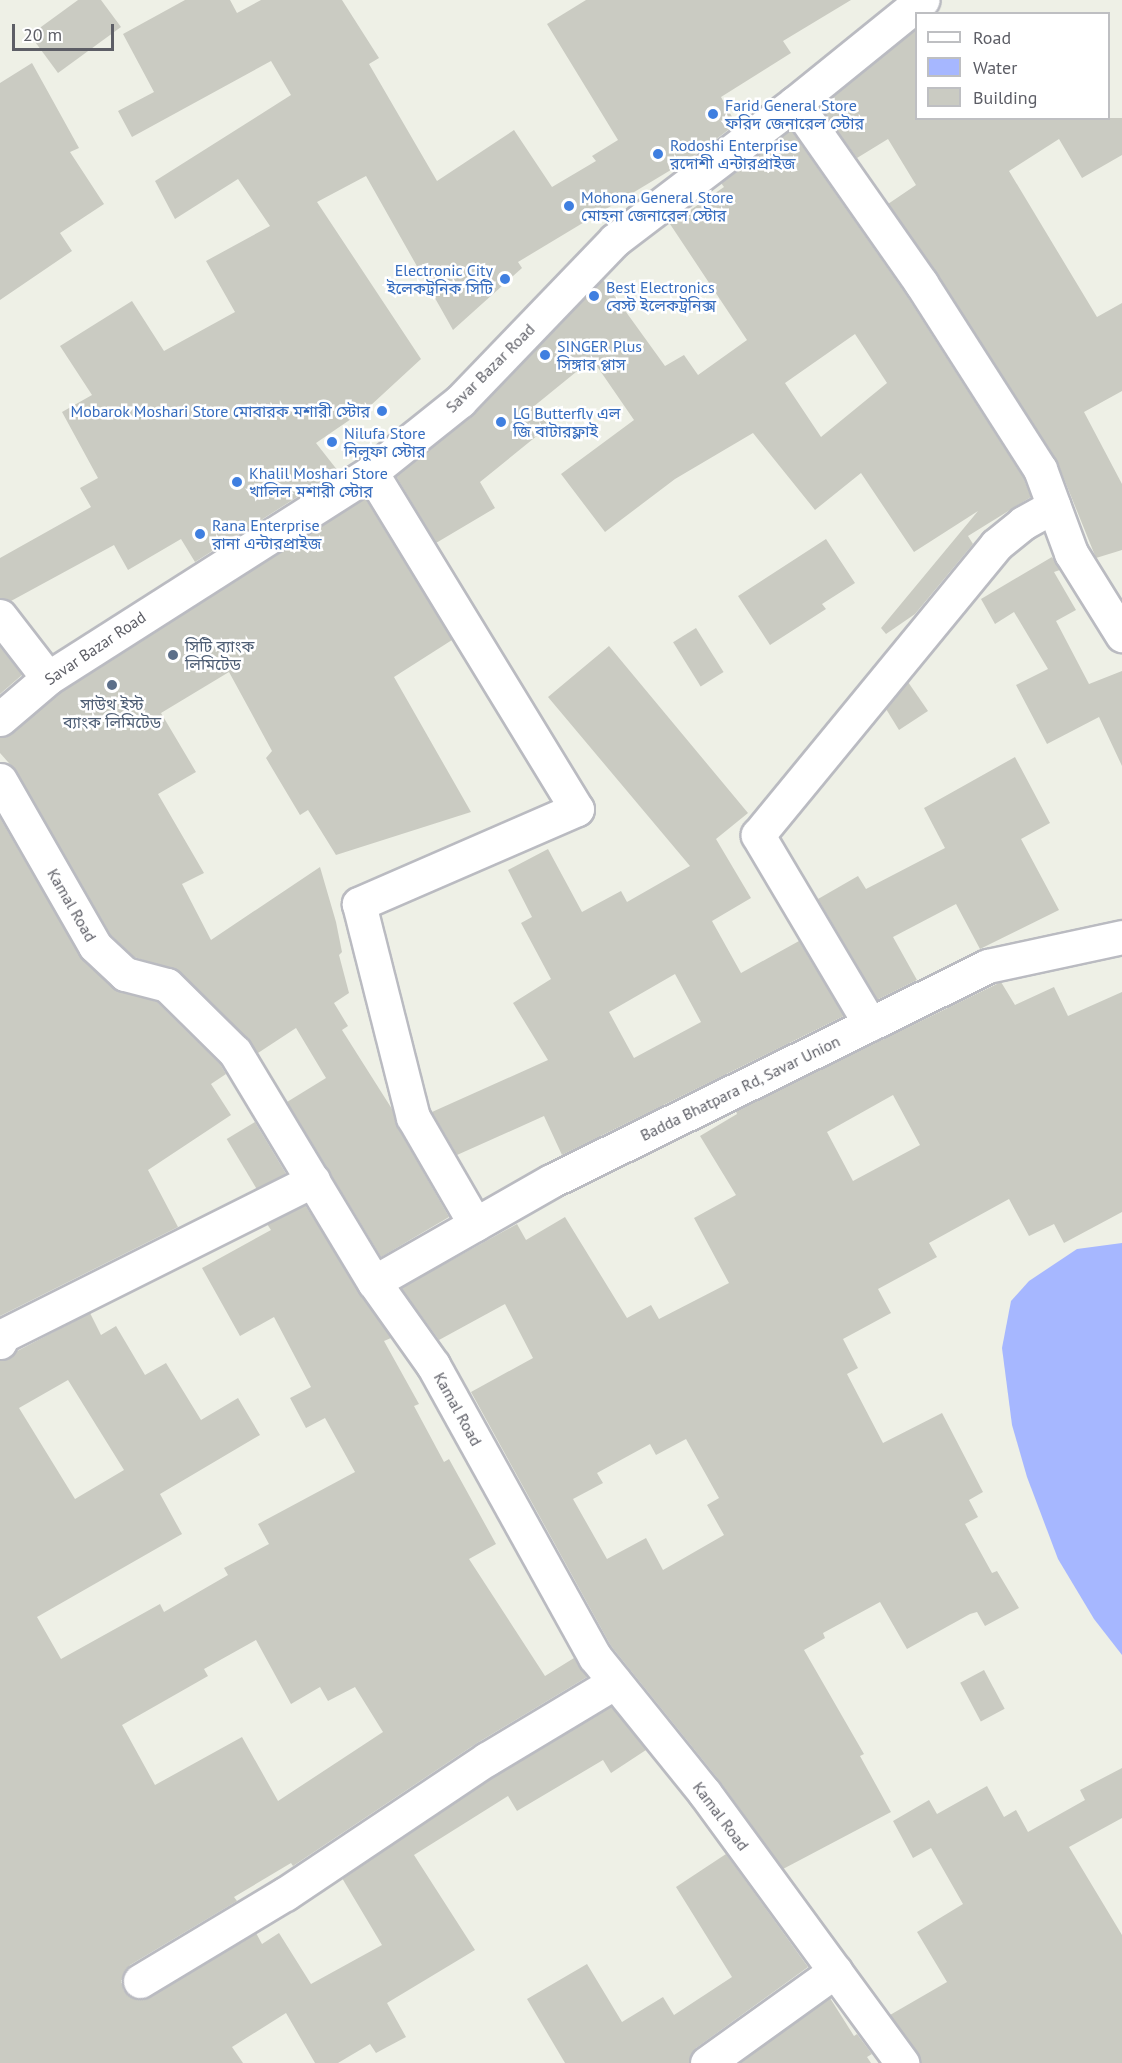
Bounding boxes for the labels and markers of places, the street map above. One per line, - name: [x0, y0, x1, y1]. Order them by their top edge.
- place label: Farid General Store ফরিদ জেনারেল স্টোর: [725, 95, 864, 133]
- marker: Farid General Store ফরিদ জেনারেল স্টোর: [706, 107, 720, 121]
- place label: Rodoshi Enterprise রদোশী এন্টারপ্রাইজ: [670, 135, 798, 173]
- marker: Rodoshi Enterprise রদোশী এন্টারপ্রাইজ: [651, 147, 665, 161]
- place label: Mohona General Store মোহনা জেনারেল স্টোর: [581, 187, 734, 225]
- marker: Mohona General Store মোহনা জেনারেল স্টোর: [562, 199, 576, 213]
- place label: Electronic City ইলেকট্রনিক সিটি: [387, 260, 493, 298]
- marker: Electronic City ইলেকট্রনিক সিটি: [498, 272, 512, 286]
- place label: Best Electronics বেস্ট ইলেকট্রনিক্স: [606, 277, 716, 315]
- marker: Best Electronics বেস্ট ইলেকট্রনিক্স: [587, 289, 601, 303]
- place label: SINGER Plus সিঙ্গার প্লাস: [557, 336, 642, 374]
- marker: SINGER Plus সিঙ্গার প্লাস: [538, 348, 552, 362]
- place label: Mobarok Moshari Store মোবারক মশারী স্টোর: [70, 401, 370, 421]
- place label: LG Butterfly এল জি বাটারফ্লাই: [513, 403, 621, 441]
- marker: Mobarok Moshari Store মোবারক মশারী স্টোর: [375, 404, 389, 418]
- marker: LG Butterfly এল জি বাটারফ্লাই: [494, 415, 508, 429]
- place label: Nilufa Store নিলুফা স্টোর: [344, 423, 426, 461]
- marker: Nilufa Store নিলুফা স্টোর: [325, 435, 339, 449]
- place label: Khalil Moshari Store খালিল মশারী স্টোর: [249, 463, 388, 501]
- marker: Khalil Moshari Store খালিল মশারী স্টোর: [230, 475, 244, 489]
- place label: Rana Enterprise রানা এন্টারপ্রাইজ: [212, 515, 322, 553]
- marker: Rana Enterprise রানা এন্টারপ্রাইজ: [193, 527, 207, 541]
- place label: সিটি ব্যাংক লিমিটেড: [185, 636, 255, 674]
- marker: সিটি ব্যাংক লিমিটেড: [166, 648, 180, 662]
- marker: সাউথ ইস্ট ব্যাংক লিমিটেড: [105, 678, 119, 692]
- place label: সাউথ ইস্ট ব্যাংক লিমিটেড: [63, 694, 161, 732]

